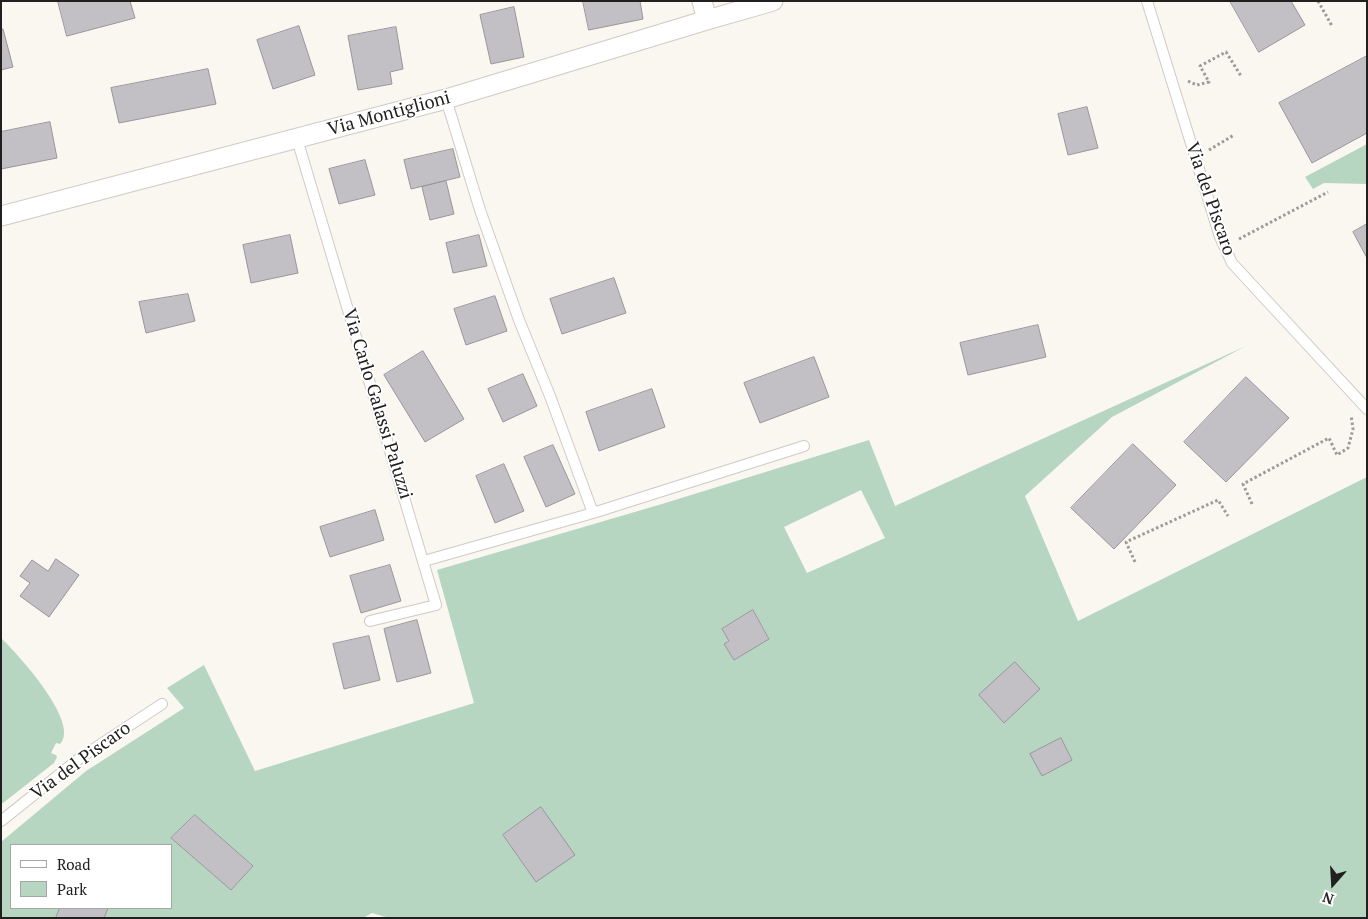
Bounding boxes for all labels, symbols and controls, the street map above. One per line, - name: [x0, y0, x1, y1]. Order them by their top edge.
- street label: Via Montiglioni: [325, 87, 453, 141]
- street label: Via del Piscaro: [1181, 140, 1239, 258]
- street label: Via Carlo Galassi Paluzzi: [338, 306, 416, 502]
- street label: Via del Piscaro: [27, 717, 135, 805]
- legend: [10, 844, 172, 909]
- text: Road: [57, 854, 90, 874]
- north arrow: [1308, 859, 1358, 909]
- text: Park: [57, 879, 87, 899]
- text: N: [1320, 888, 1336, 909]

